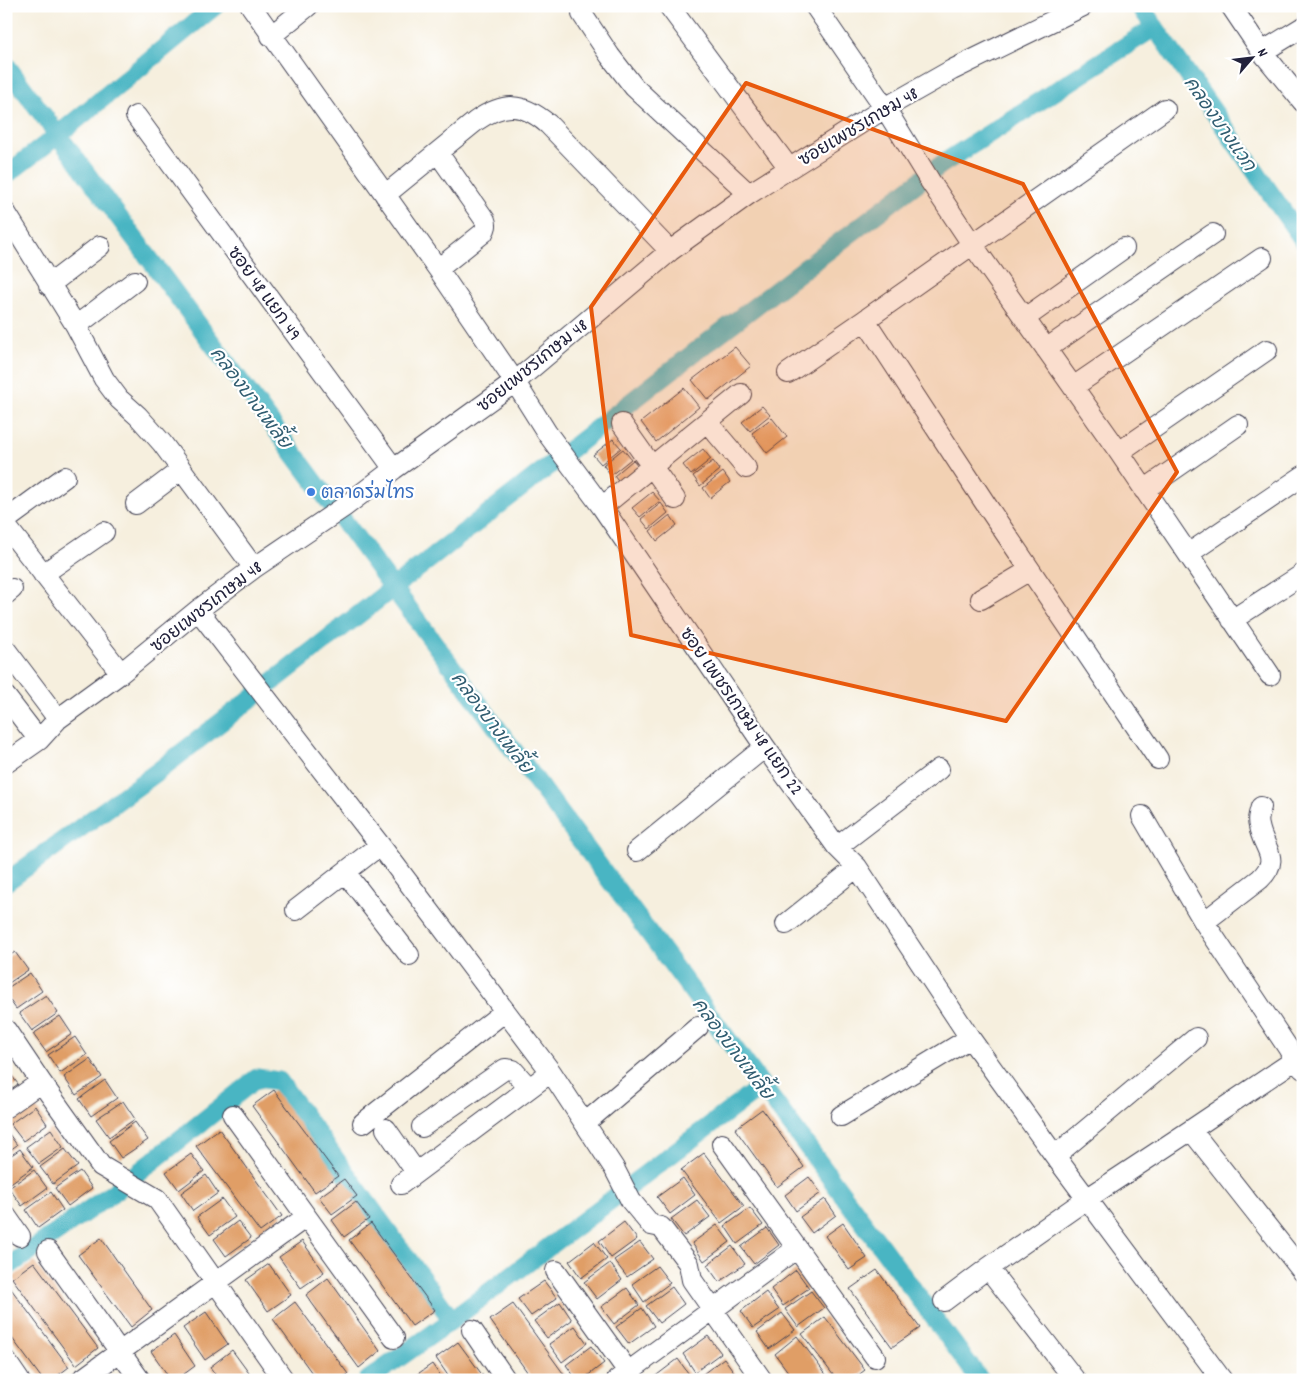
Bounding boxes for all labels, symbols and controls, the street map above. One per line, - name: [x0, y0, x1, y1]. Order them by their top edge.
- north arrow: [1226, 32, 1276, 82]
- text: N: [1251, 45, 1272, 61]
- water label: คลองบางแวก: [1176, 72, 1262, 179]
- street label: ซอยเพชรเกษม 48: [794, 82, 924, 174]
- street label: ซอย 48 แยก 49: [220, 242, 306, 347]
- street label: ซอยเพชรเกษม 48: [473, 314, 594, 420]
- water label: คลองบางเพลี้ย: [202, 338, 303, 457]
- place label: ตลาดร่มไทร: [321, 479, 415, 507]
- marker: ตลาดร่มไทร: [305, 486, 317, 498]
- street label: ซอยเพชรเกษม 48: [146, 556, 269, 660]
- street label: ซอย เพชรเกษม 48 แยก 22: [672, 623, 807, 801]
- water label: คลองบางเพลี้ย: [443, 663, 544, 782]
- water label: คลองบางเพลี้ย: [684, 989, 785, 1108]

